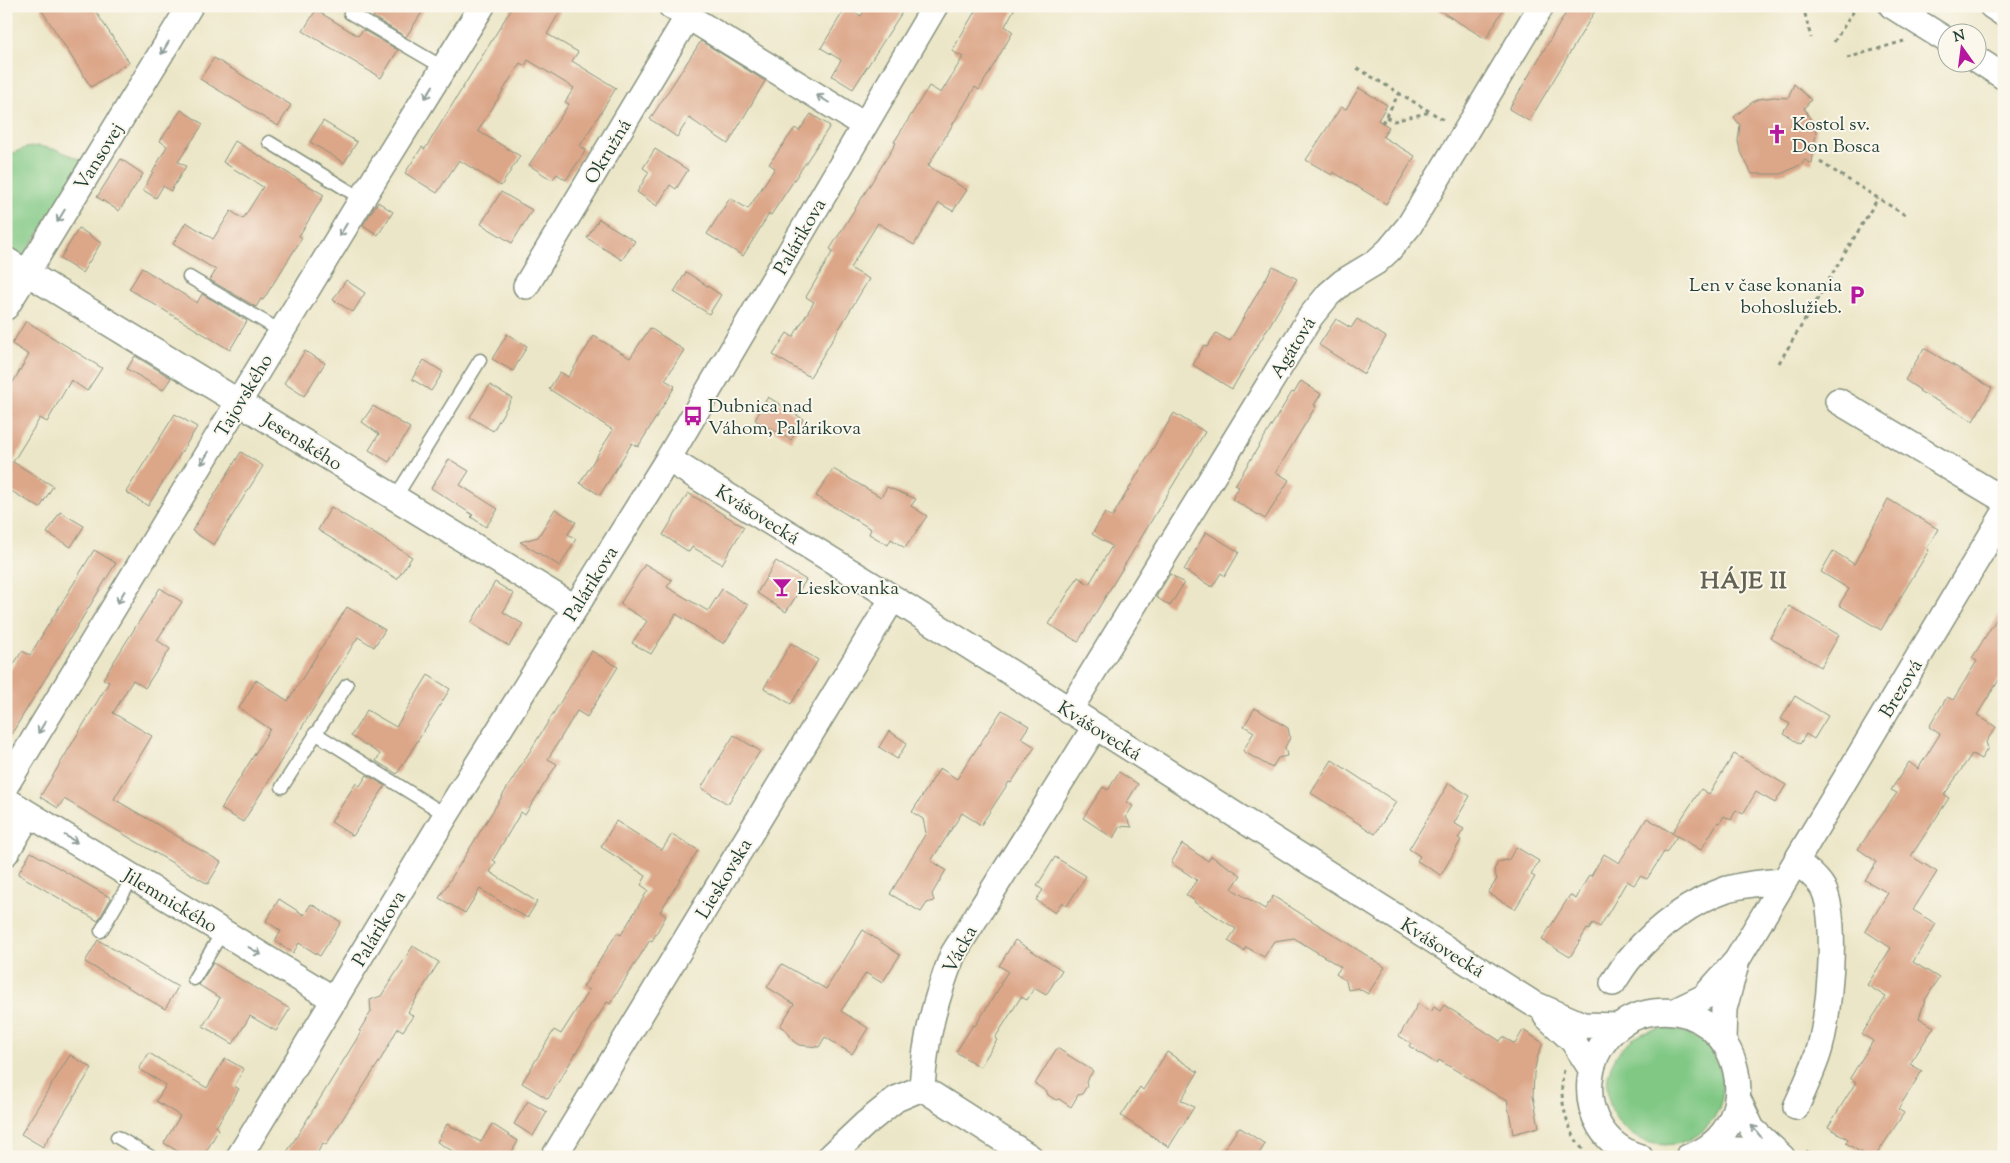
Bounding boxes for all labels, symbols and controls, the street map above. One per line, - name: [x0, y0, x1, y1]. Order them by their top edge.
- north arrow: [1938, 22, 1988, 72]
- text: N: [1951, 26, 1967, 48]
- one-way arrow: [159, 40, 169, 54]
- one-way arrow: [423, 85, 433, 99]
- one-way arrow: [816, 94, 830, 104]
- place label: Kostol sv. Don Bosca: [1792, 112, 1880, 161]
- street label: Okružná: [579, 115, 639, 190]
- street label: Vansovej: [69, 118, 131, 196]
- church icon: Kostol sv. Don Bosca: [1766, 123, 1788, 145]
- street label: Palárikova: [768, 194, 834, 280]
- one-way arrow: [56, 209, 66, 223]
- one-way arrow: [337, 223, 347, 237]
- place label: Len v čase konania bohoslužieb.: [1689, 273, 1842, 322]
- parking icon: Len v čase konania bohoslužieb.: [1846, 284, 1868, 306]
- street label: Agátová: [1265, 312, 1324, 384]
- street label: Tajovského: [210, 350, 281, 443]
- place label: Dubnica nad Váhom, Palárikova: [708, 394, 861, 443]
- bus stop icon: Dubnica nad Váhom, Palárikova: [682, 405, 704, 427]
- street label: Jesenského: [256, 407, 347, 478]
- one-way arrow: [200, 450, 210, 464]
- street label: Kvášovecká: [709, 480, 804, 553]
- street label: Palárikova: [558, 541, 626, 627]
- district label: HÁJE II: [1700, 565, 1788, 599]
- bar icon: Lieskovanka: [771, 576, 793, 598]
- place label: Lieskovanka: [797, 576, 899, 603]
- one-way arrow: [115, 589, 125, 603]
- street label: Brezová: [1874, 655, 1930, 724]
- street label: Kvášovecká: [1051, 696, 1146, 769]
- one-way arrow: [36, 719, 46, 733]
- street label: Lieskovska: [691, 834, 760, 925]
- one-way arrow: [63, 835, 77, 845]
- street label: Jilemnického: [117, 863, 222, 941]
- street label: Palárikova: [347, 886, 413, 972]
- street label: Kvášovecká: [1394, 913, 1489, 986]
- street label: Vácka: [937, 921, 985, 979]
- one-way arrow: [247, 946, 261, 956]
- one-way arrow: [1750, 1124, 1761, 1137]

